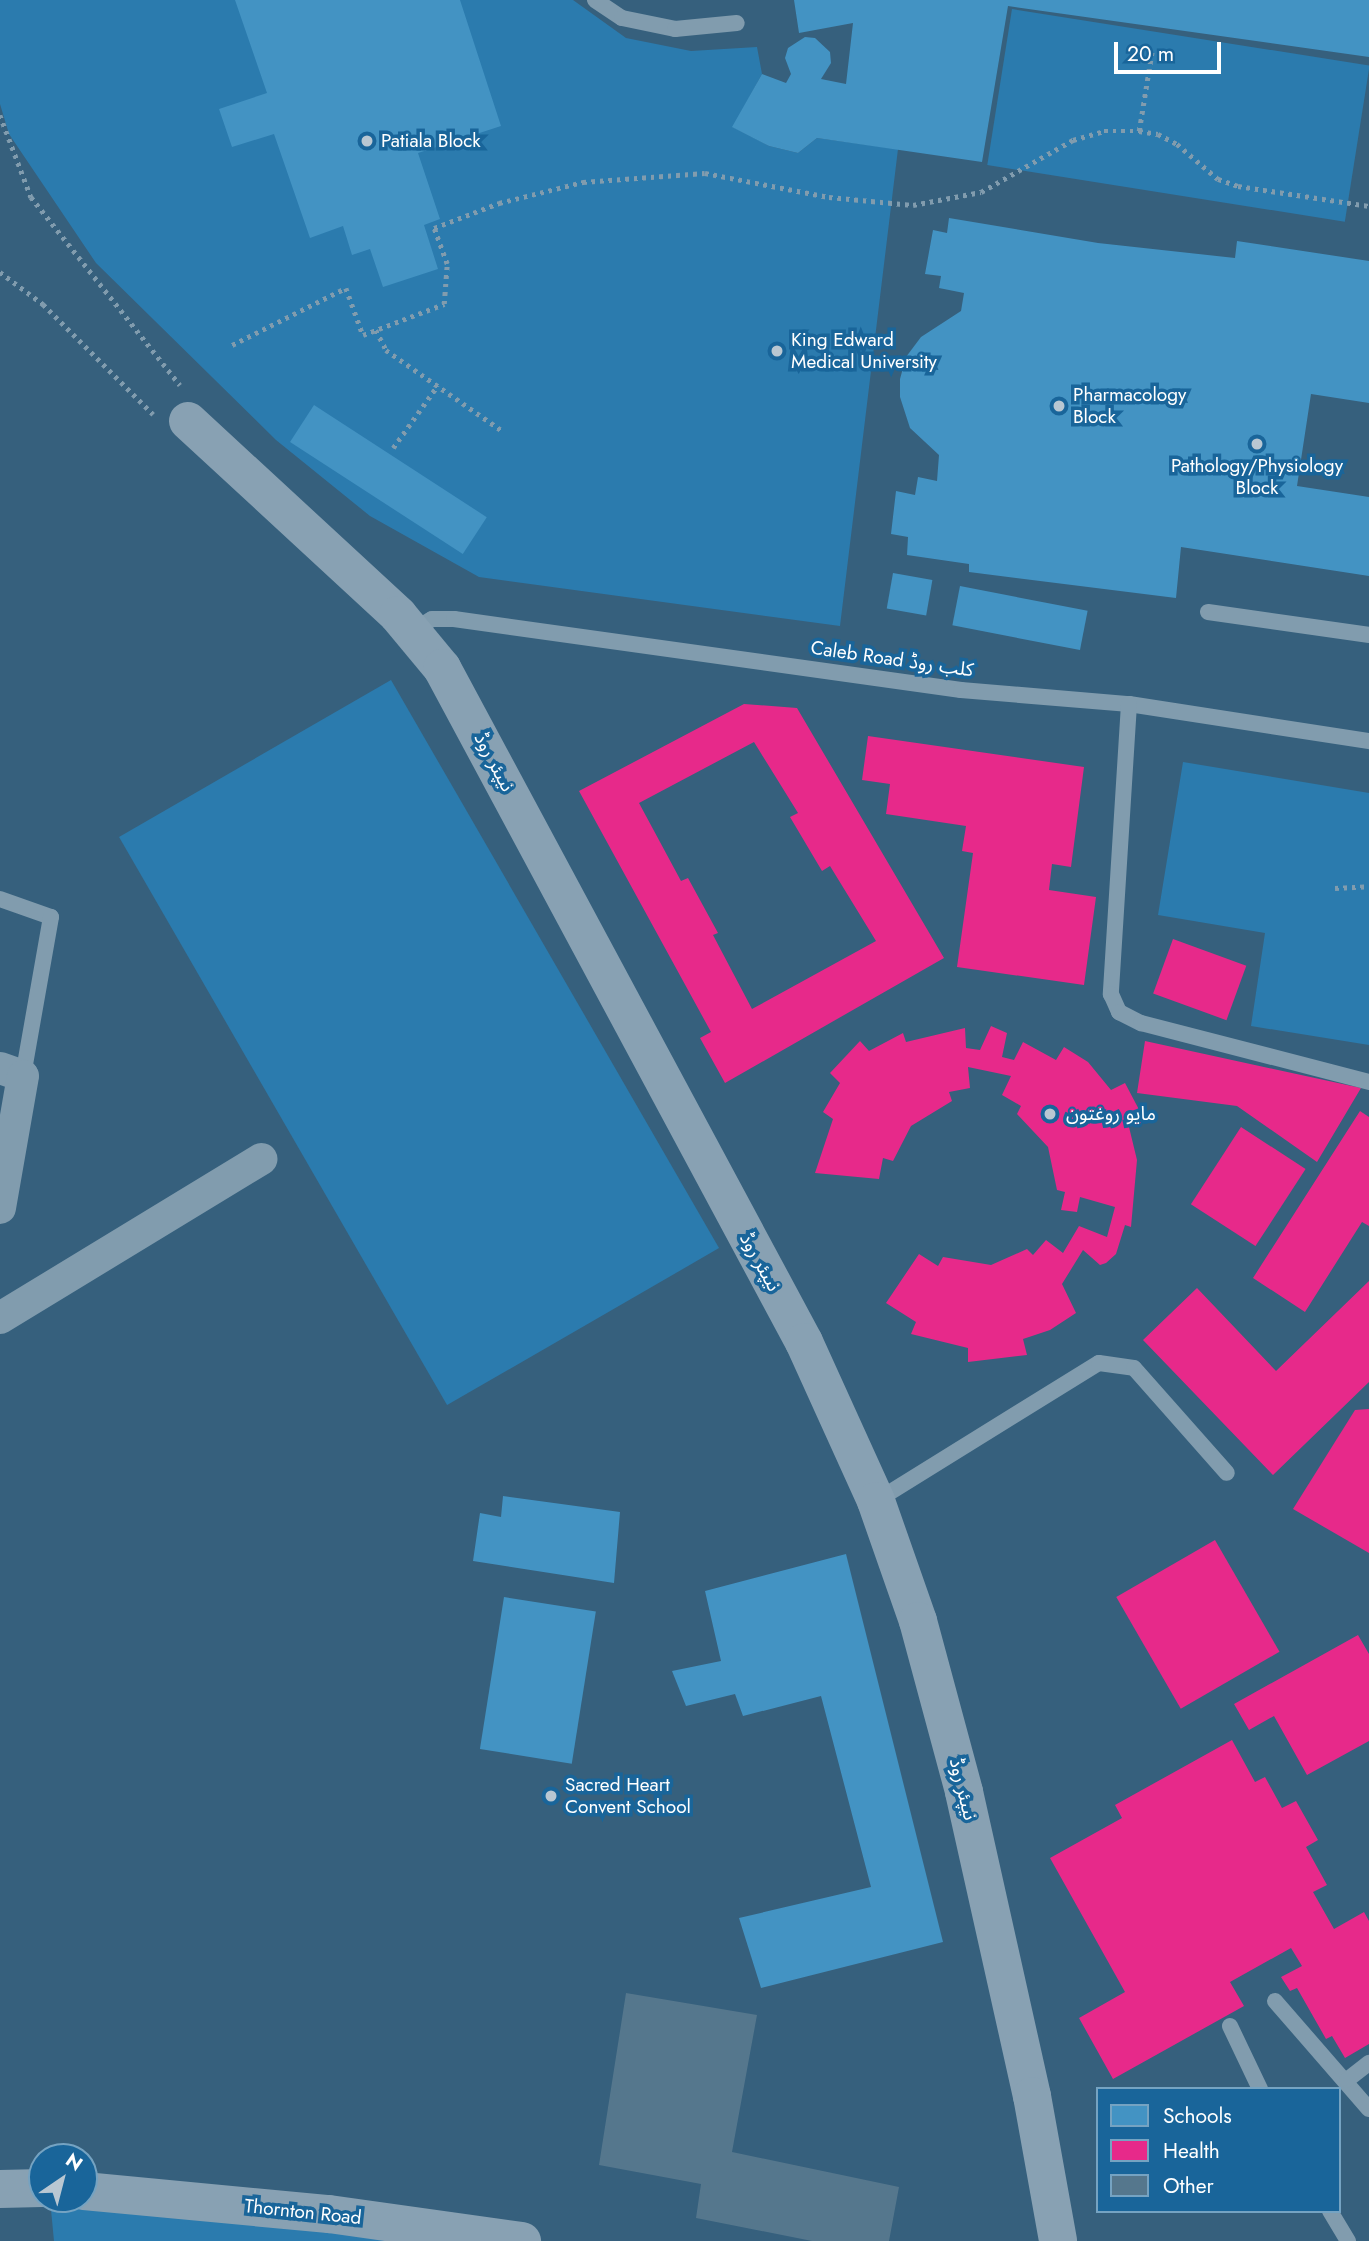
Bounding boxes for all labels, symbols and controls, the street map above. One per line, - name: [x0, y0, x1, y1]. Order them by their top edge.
- scale bar: [1117, 28, 1224, 72]
- text: 20 m: [1127, 39, 1174, 69]
- place label: Patiala Block: [381, 130, 481, 152]
- marker: Patiala Block: [359, 133, 375, 149]
- place label: King Edward Medical University: [791, 329, 937, 373]
- marker: King Edward Medical University: [769, 343, 785, 359]
- place label: Pharmacology Block: [1073, 384, 1186, 428]
- marker: Pharmacology Block: [1051, 398, 1067, 414]
- marker: Pathology/Physiology Block: [1249, 436, 1265, 452]
- place label: Pathology/Physiology Block: [1171, 455, 1343, 499]
- street label: Caleb Road کلب روڈ: [809, 636, 975, 682]
- street label: نیپئر روڈ: [469, 729, 519, 795]
- place label: مایو روغتون: [1066, 1103, 1156, 1125]
- marker: مایو روغتون: [1040, 1104, 1060, 1124]
- street label: نیپئر روڈ: [735, 1229, 785, 1295]
- street label: نیپئر روڈ: [944, 1755, 982, 1823]
- place label: Sacred Heart Convent School: [565, 1774, 691, 1818]
- marker: Sacred Heart Convent School: [543, 1788, 559, 1804]
- legend: [1096, 2087, 1341, 2213]
- text: Schools: [1163, 2101, 1232, 2131]
- text: Health: [1163, 2136, 1220, 2166]
- north arrow: [28, 2143, 98, 2213]
- text: N: [60, 2147, 88, 2177]
- text: Other: [1163, 2171, 1214, 2201]
- street label: Thornton Road: [243, 2195, 363, 2229]

